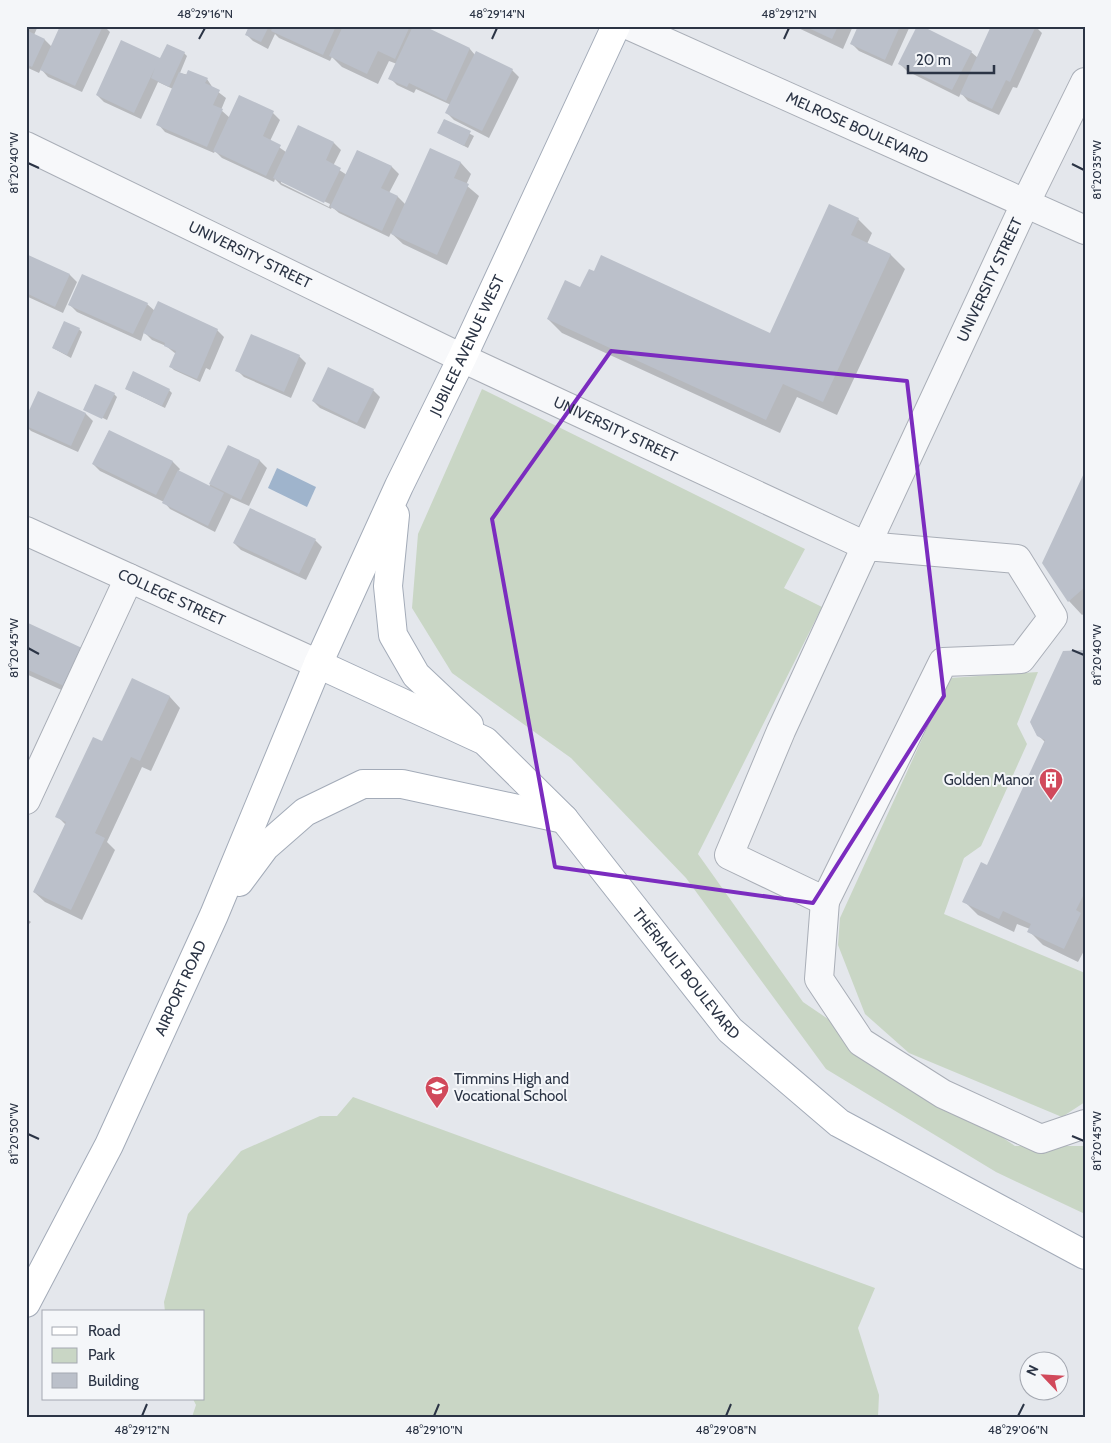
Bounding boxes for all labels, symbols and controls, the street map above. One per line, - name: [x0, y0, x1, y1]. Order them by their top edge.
- text: 48°29'16"N: [177, 6, 233, 21]
- text: 48°29'14"N: [469, 6, 525, 21]
- text: 48°29'12"N: [761, 6, 817, 21]
- scale bar: [908, 42, 995, 74]
- text: 20 m: [916, 51, 951, 69]
- street label: MELROSE BOULEVARD: [783, 88, 931, 168]
- text: 81°20'40"W: [6, 132, 21, 194]
- text: 81°20'35"W: [1089, 140, 1104, 200]
- street label: UNIVERSITY STREET: [953, 215, 1026, 345]
- street label: UNIVERSITY STREET: [185, 217, 314, 292]
- street label: JUBILEE AVENUE WEST: [426, 272, 508, 419]
- street label: UNIVERSITY STREET: [551, 393, 680, 466]
- street label: COLLEGE STREET: [115, 565, 228, 630]
- text: 81°20'45"W: [6, 617, 21, 678]
- text: 81°20'40"W: [1089, 624, 1104, 686]
- building icon: Golden Manor: [1038, 767, 1064, 801]
- place label: Golden Manor: [944, 771, 1034, 789]
- street label: THÉRIAULT BOULEVARD: [629, 905, 743, 1043]
- street label: AIRPORT ROAD: [151, 937, 210, 1039]
- place label: Timmins High and Vocational School: [454, 1070, 569, 1105]
- school or university icon: Timmins High and Vocational School: [424, 1075, 450, 1109]
- text: 81°20'50"W: [6, 1103, 21, 1165]
- text: 81°20'45"W: [1089, 1110, 1104, 1171]
- legend: [42, 1310, 205, 1400]
- text: Road: [88, 1322, 121, 1340]
- text: Park: [88, 1346, 115, 1364]
- north arrow: [1018, 1350, 1068, 1400]
- text: N: [1022, 1362, 1042, 1379]
- text: Building: [88, 1372, 139, 1390]
- text: 48°29'12"N: [114, 1422, 170, 1437]
- text: 48°29'10"N: [405, 1422, 463, 1437]
- text: 48°29'08"N: [696, 1422, 756, 1437]
- text: 48°29'06"N: [988, 1422, 1048, 1437]

